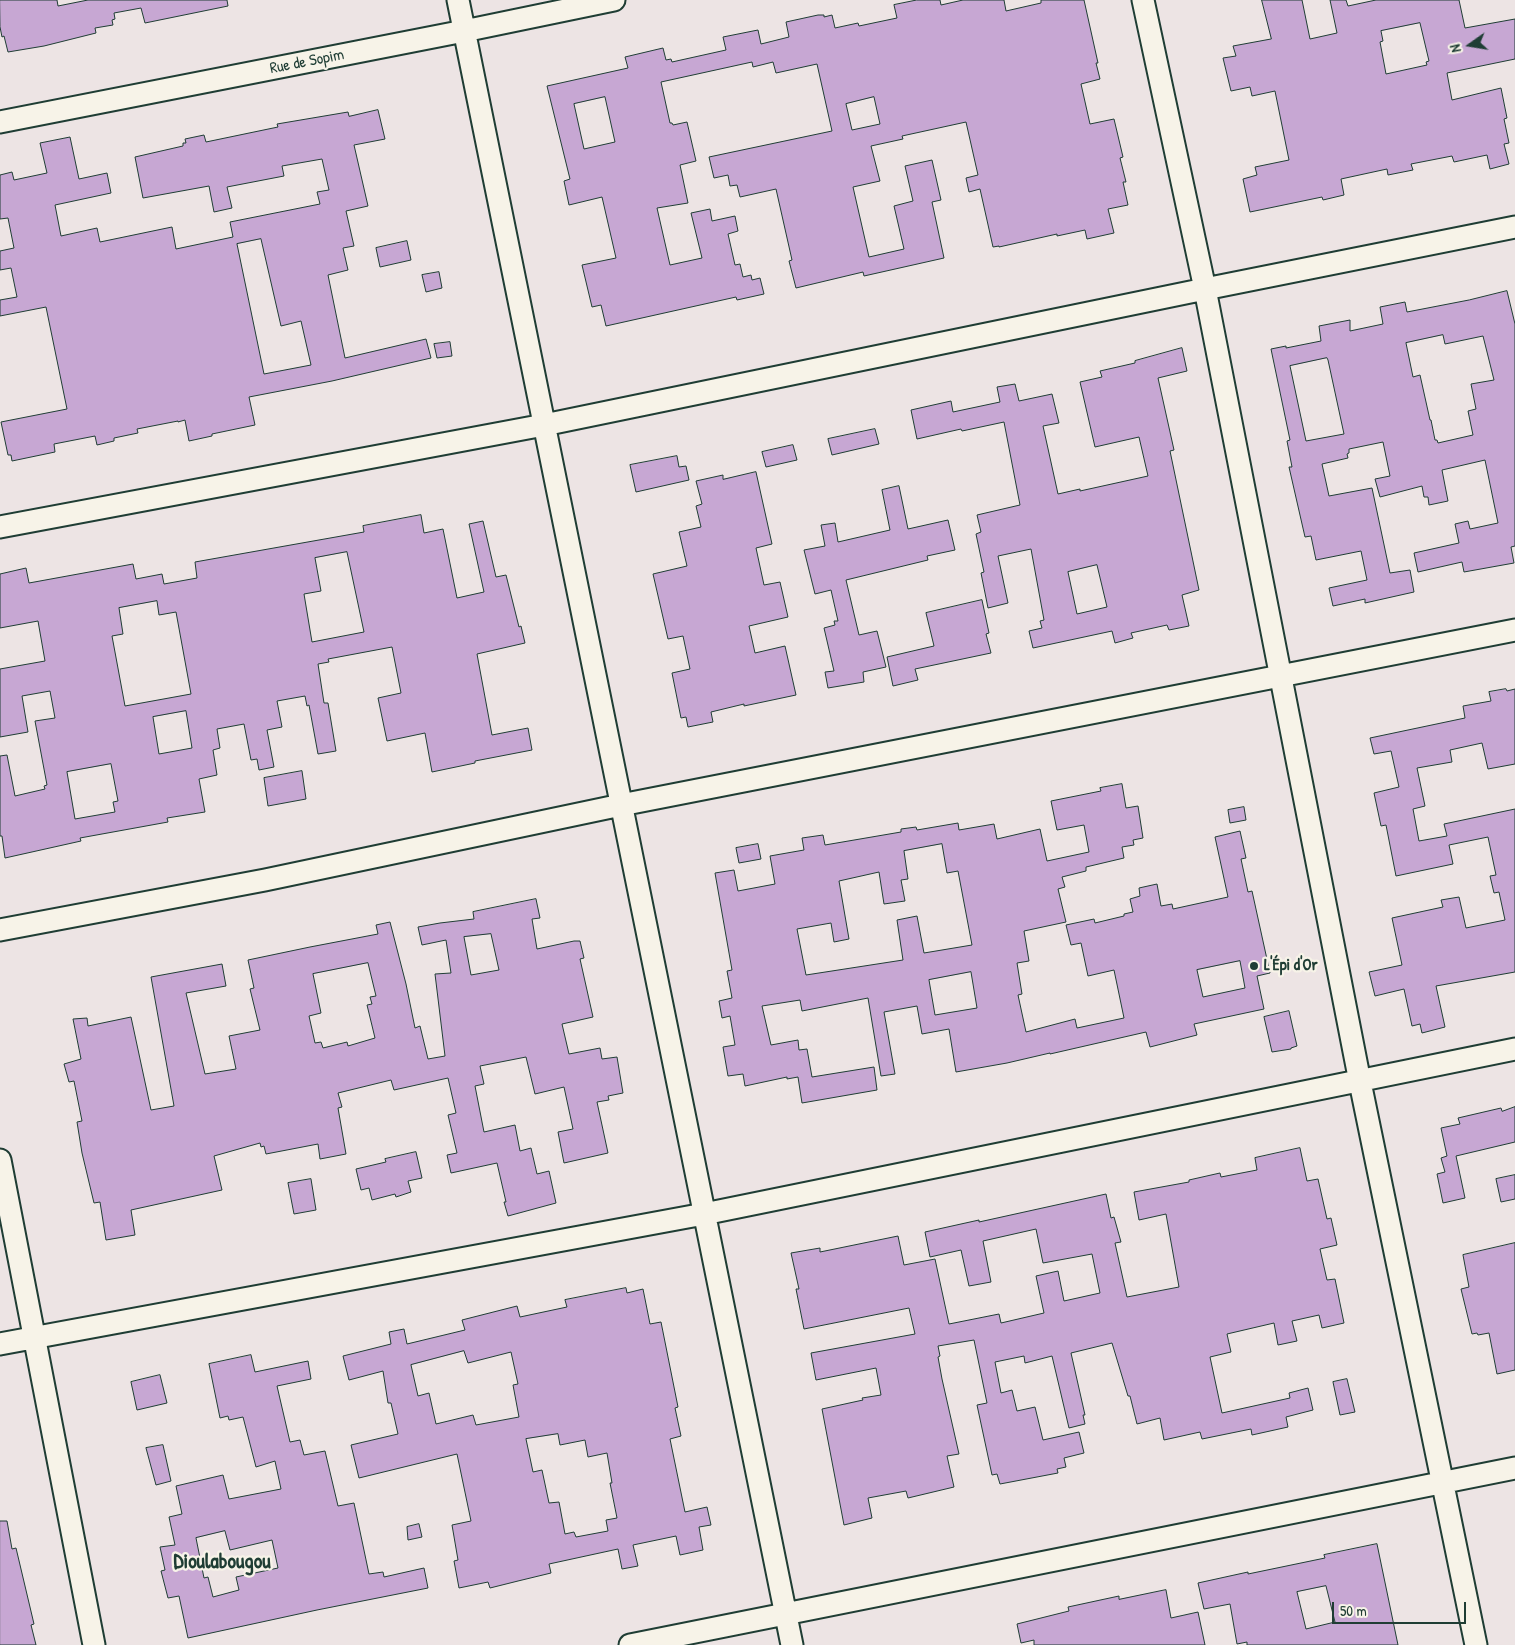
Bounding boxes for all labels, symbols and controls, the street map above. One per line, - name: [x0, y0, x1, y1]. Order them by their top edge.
- north arrow: [1445, 20, 1495, 70]
- text: N: [1445, 43, 1465, 54]
- street label: Rue de Sopim: [268, 45, 346, 79]
- place label: L'Épi d'Or: [1264, 956, 1318, 976]
- marker: L'Épi d'Or: [1248, 960, 1260, 972]
- district label: Dioulabougou: [173, 1549, 271, 1575]
- scale bar: [1335, 1592, 1469, 1624]
- text: 50 m: [1340, 1600, 1367, 1621]

